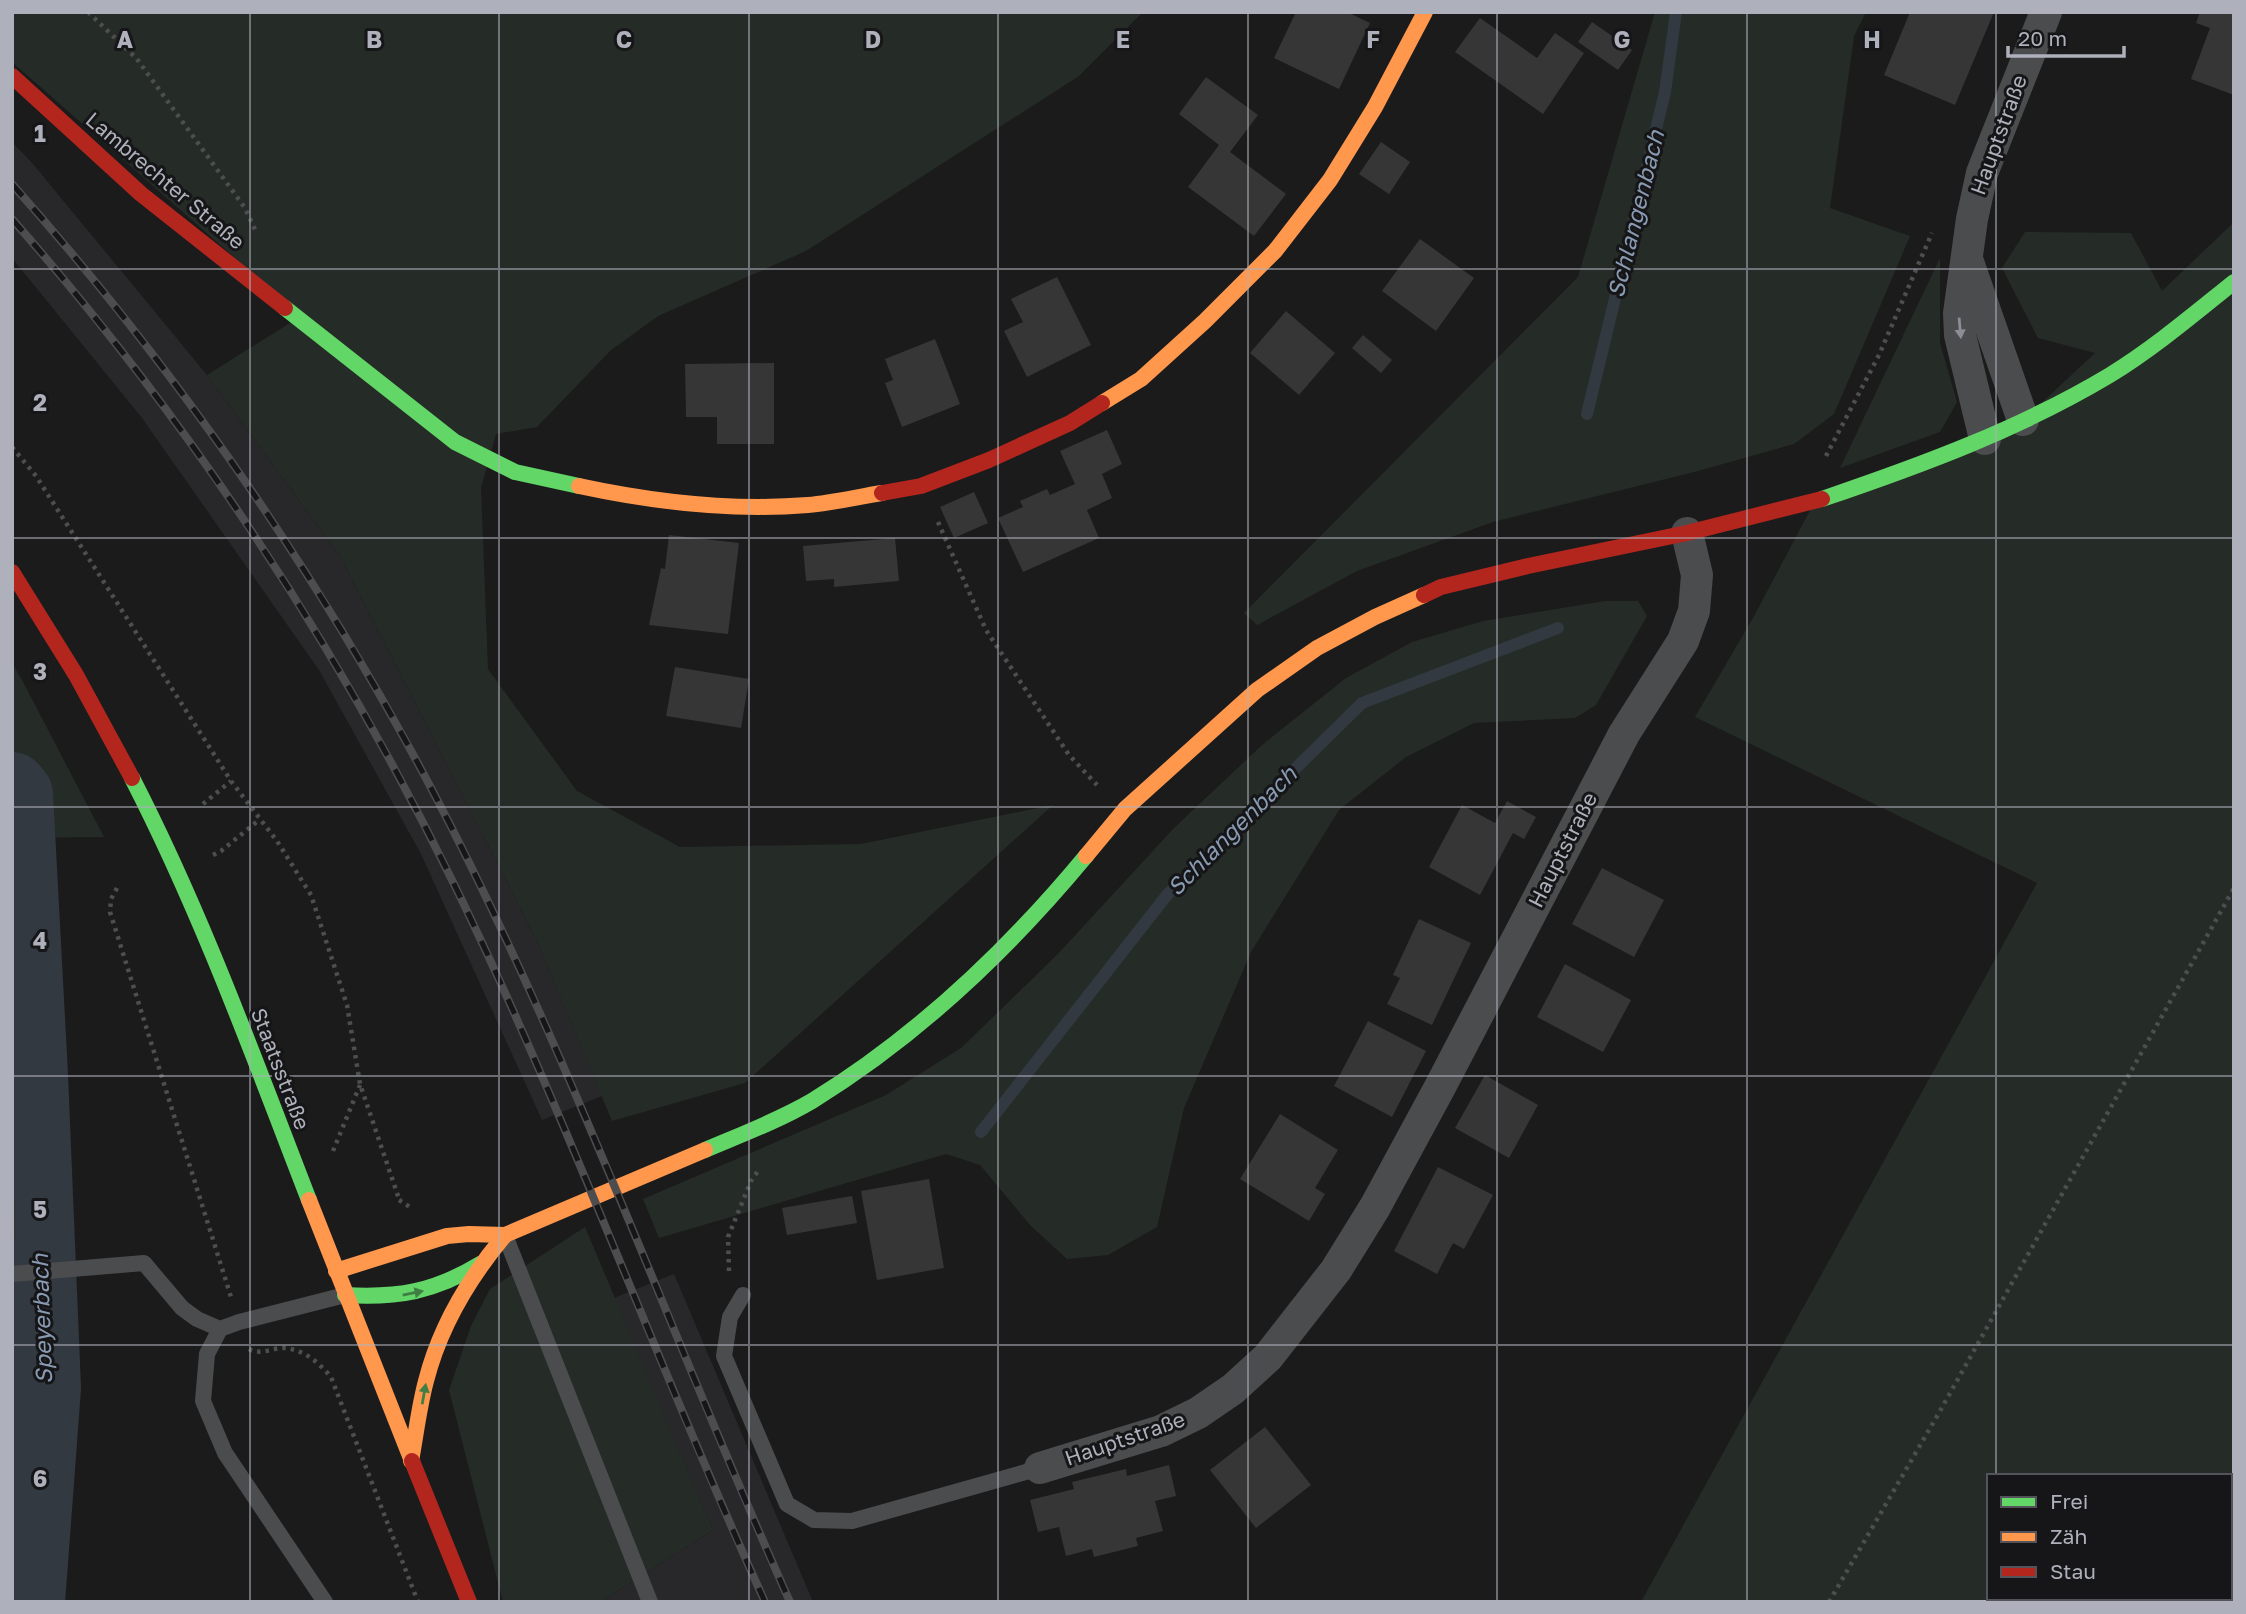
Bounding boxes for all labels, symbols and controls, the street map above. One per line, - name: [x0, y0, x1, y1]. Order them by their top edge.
- scale bar: [2008, 14, 2124, 58]
- text: A: [117, 25, 134, 53]
- text: B: [366, 25, 382, 53]
- text: C: [616, 25, 632, 53]
- text: D: [865, 25, 881, 53]
- text: E: [1116, 25, 1130, 53]
- text: F: [1366, 25, 1380, 53]
- text: G: [1614, 25, 1630, 53]
- text: H: [1863, 25, 1881, 53]
- text: 20 m: [2018, 25, 2067, 51]
- street label: Hauptstraße: [1964, 71, 2032, 198]
- street label: Lambrechter Straße: [81, 106, 250, 254]
- text: 1: [34, 119, 46, 147]
- water label: Schlangenbach: [1601, 126, 1670, 300]
- one-way arrow: [1955, 317, 1966, 339]
- text: 2: [33, 388, 47, 416]
- text: 3: [33, 657, 47, 685]
- water label: Schlangenbach: [1161, 759, 1302, 901]
- street label: Hauptstraße: [1522, 788, 1602, 911]
- text: 4: [33, 926, 47, 954]
- street label: Staatsstraße: [246, 1004, 316, 1133]
- text: 5: [33, 1195, 47, 1223]
- water label: Speyerbach: [25, 1253, 57, 1385]
- one-way arrow: [402, 1287, 424, 1298]
- one-way arrow: [419, 1383, 430, 1405]
- street label: Hauptstraße: [1061, 1405, 1188, 1471]
- text: 6: [33, 1464, 47, 1492]
- legend: [1987, 1474, 2232, 1600]
- text: Frei: [2050, 1488, 2088, 1514]
- text: Zäh: [2050, 1523, 2087, 1549]
- text: Stau: [2050, 1558, 2096, 1584]

